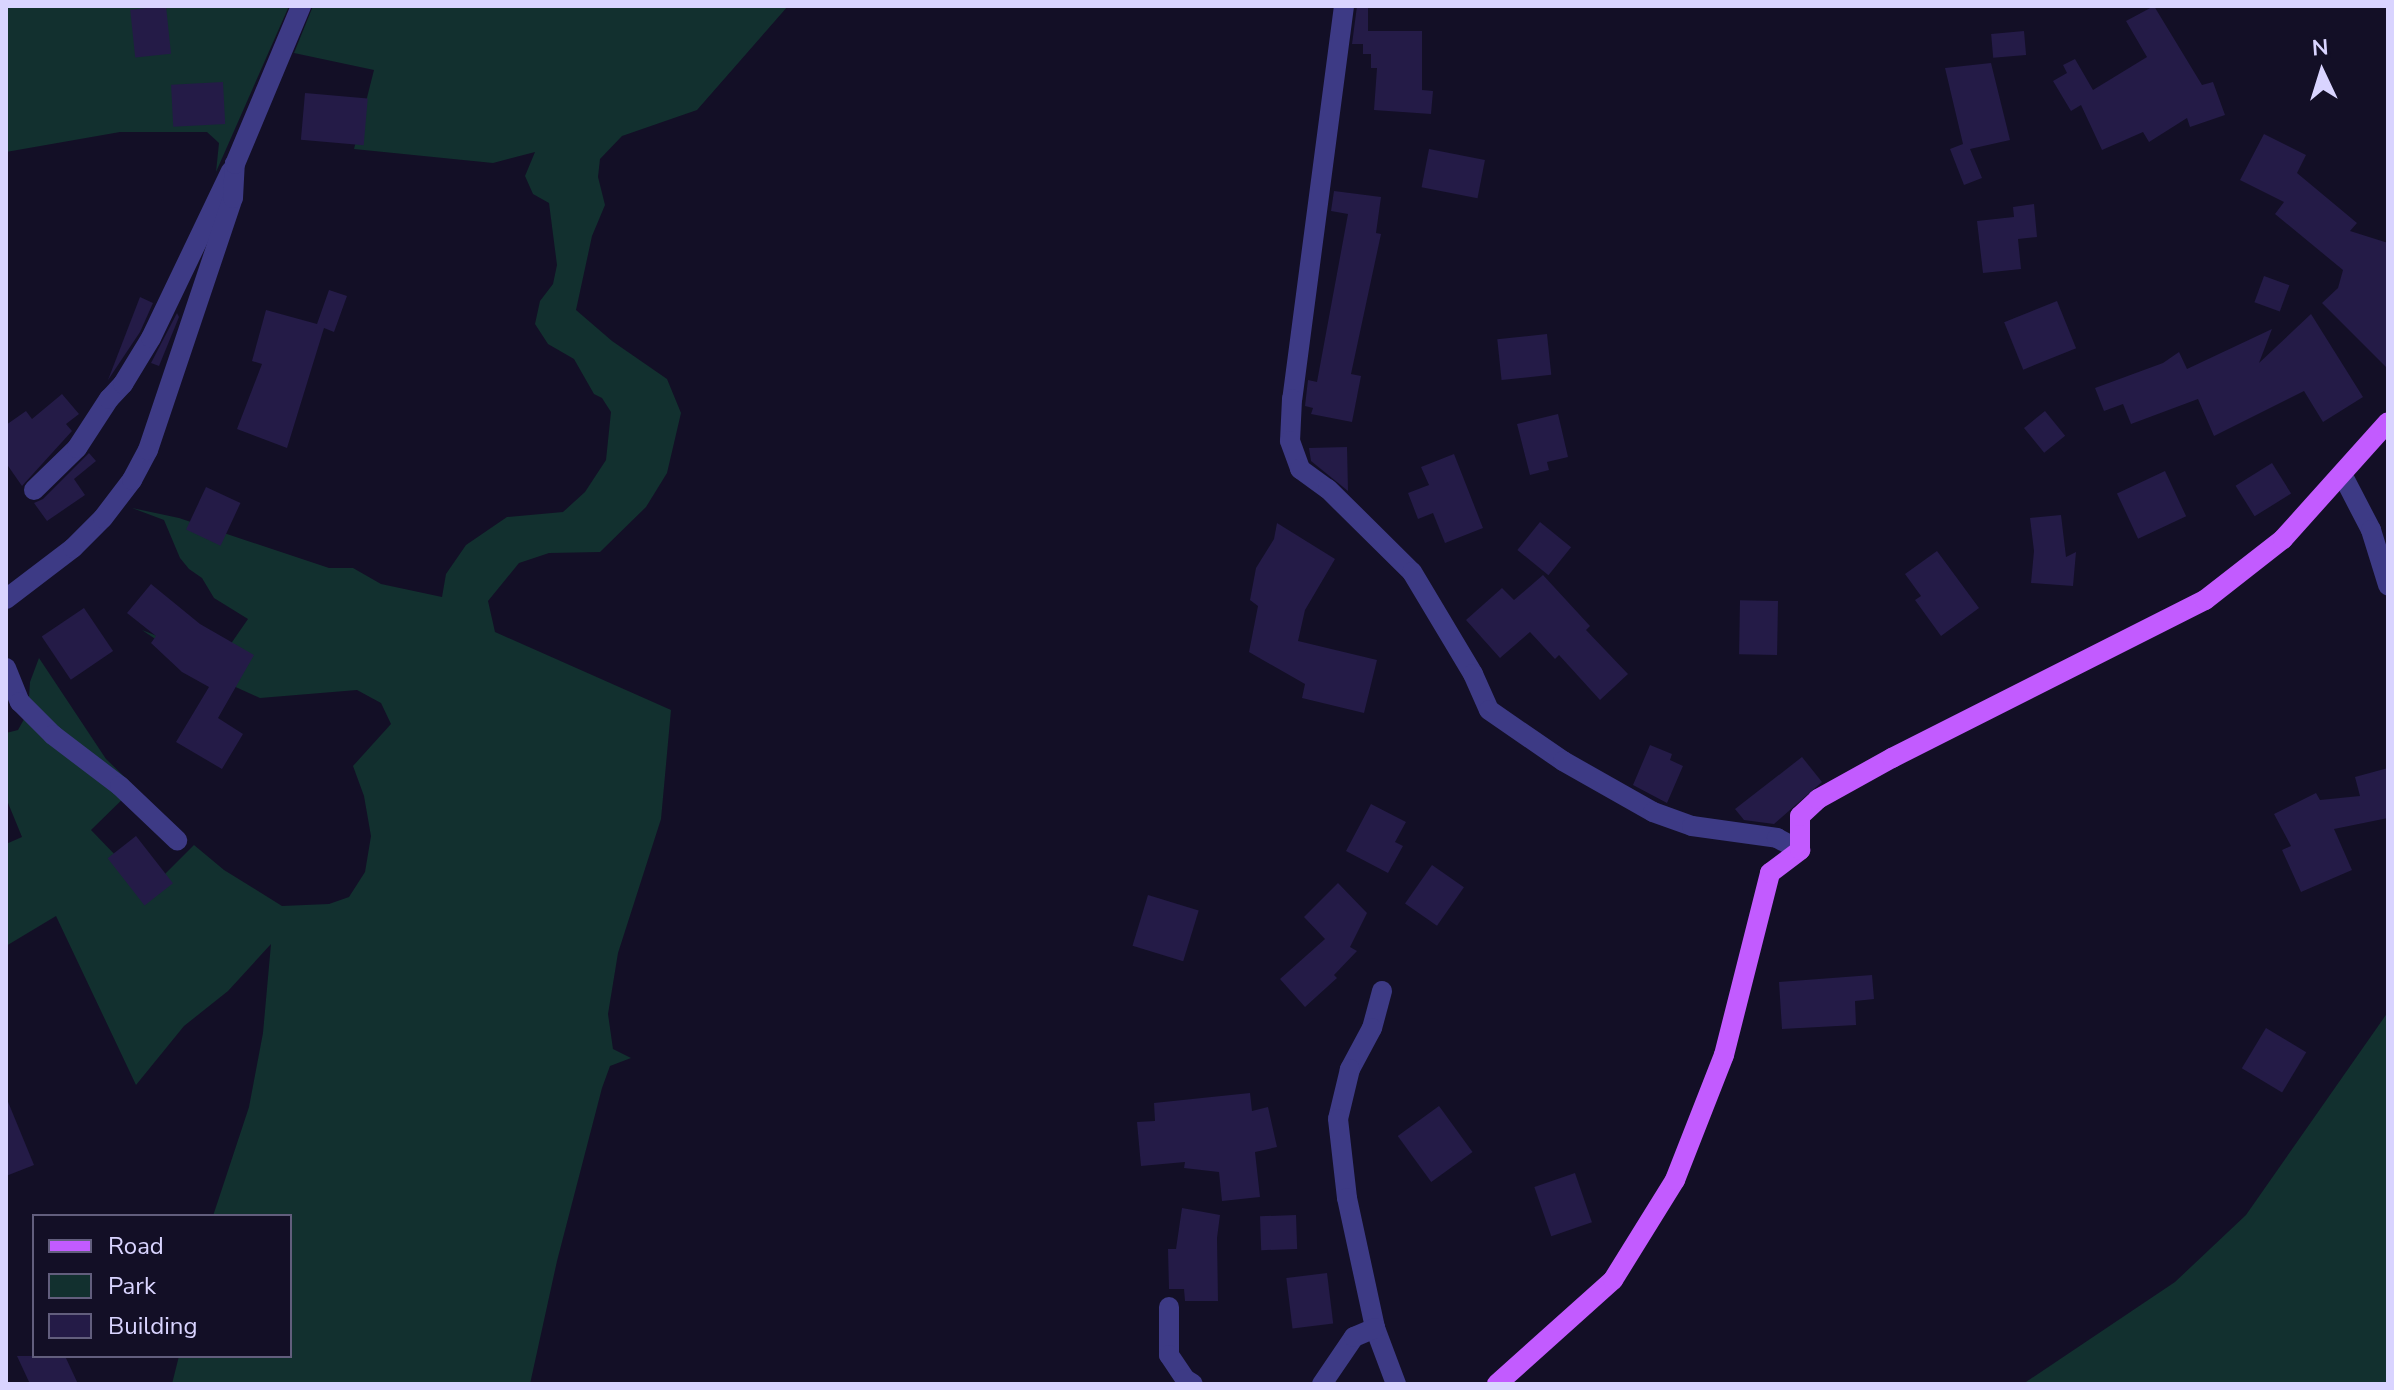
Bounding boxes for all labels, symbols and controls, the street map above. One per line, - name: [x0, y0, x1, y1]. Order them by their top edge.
- north arrow: [2282, 32, 2362, 112]
- text: N: [2311, 33, 2330, 64]
- legend: [32, 1214, 292, 1358]
- text: Road: [108, 1230, 164, 1262]
- text: Park: [108, 1270, 156, 1302]
- text: Building: [108, 1310, 198, 1342]

